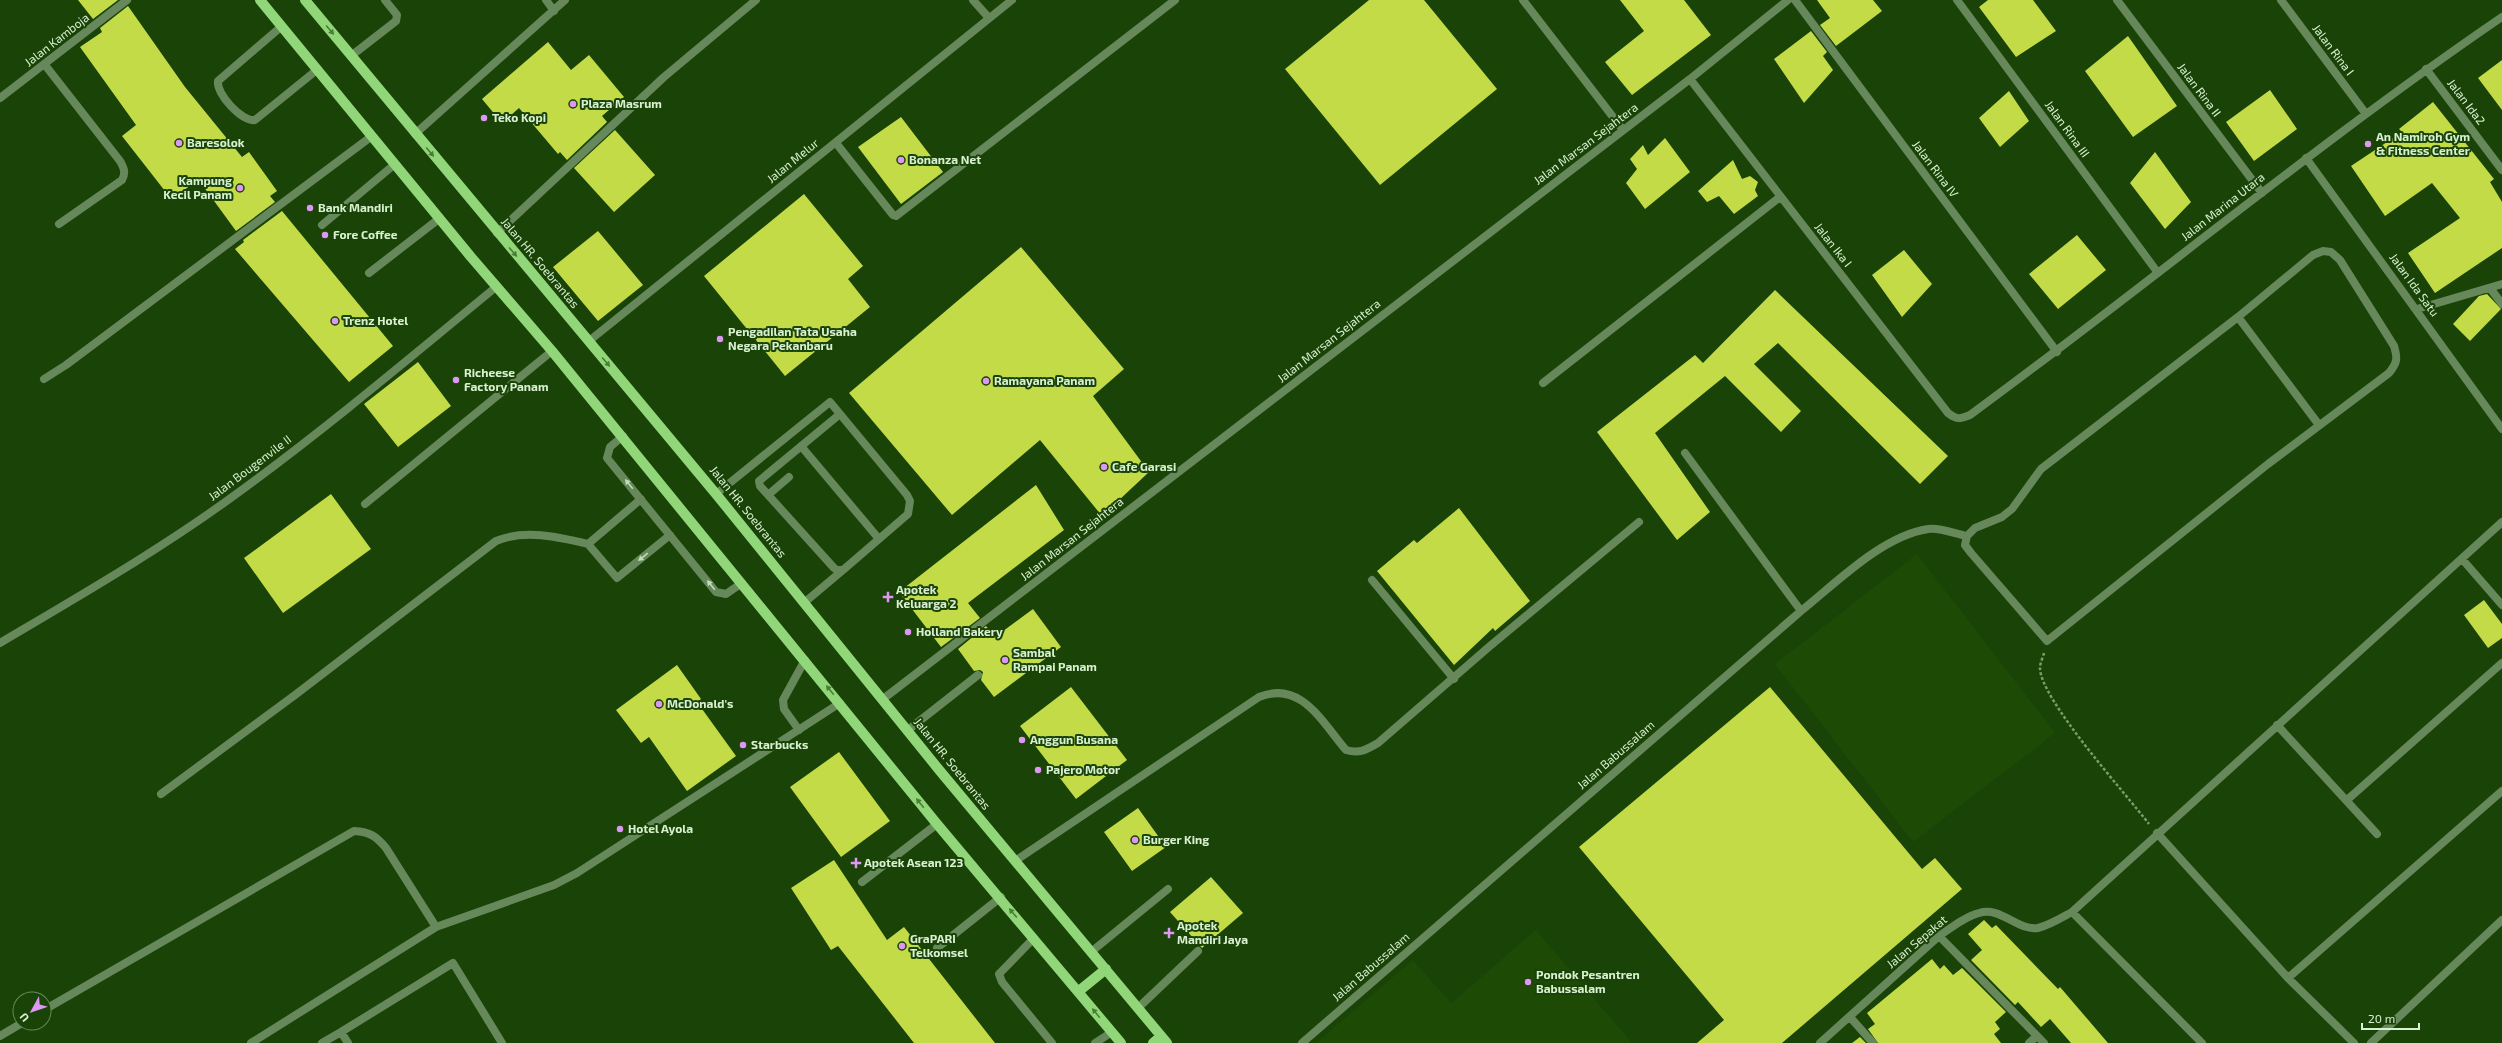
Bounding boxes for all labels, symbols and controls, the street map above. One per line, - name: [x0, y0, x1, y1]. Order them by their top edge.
- street label: Jalan Kamboja: [21, 10, 92, 69]
- street label: Jalan Rina I: [2310, 21, 2358, 78]
- one-way arrow: [325, 25, 334, 35]
- street label: Jalan Rina II: [2175, 60, 2224, 119]
- street label: Jalan Ida2: [2445, 76, 2489, 127]
- place label: Plaza Masrum: [581, 96, 662, 110]
- street label: Jalan Rina III: [2043, 97, 2093, 159]
- marker: Plaza Masrum: [568, 99, 578, 109]
- street label: Jalan Marsan Sejahtera: [1531, 99, 1641, 188]
- place label: Teko Kopi: [492, 110, 546, 124]
- marker: Teko Kopi: [479, 113, 489, 123]
- place label: An Namiroh Gym & Fitness Center: [2376, 129, 2470, 157]
- place label: Baresolok: [187, 135, 245, 149]
- street label: Jalan Melur: [764, 135, 821, 185]
- street label: Jalan Rina IV: [1910, 137, 1962, 200]
- marker: Baresolok: [174, 138, 184, 148]
- marker: An Namiroh Gym & Fitness Center: [2363, 139, 2373, 149]
- one-way arrow: [425, 147, 434, 158]
- place label: Bonanza Net: [909, 152, 981, 166]
- marker: Bonanza Net: [896, 155, 906, 165]
- street label: Jalan Marina Utara: [2178, 169, 2267, 243]
- place label: Kampung Kecil Panam: [163, 173, 232, 201]
- marker: Kampung Kecil Panam: [235, 183, 245, 193]
- place label: Bank Mandiri: [318, 200, 393, 214]
- marker: Bank Mandiri: [305, 203, 315, 213]
- street label: Jalan HR. Soebrantas: [499, 214, 583, 310]
- street label: Jalan Ika I: [1812, 220, 1855, 269]
- place label: Fore Coffee: [333, 227, 398, 241]
- marker: Fore Coffee: [320, 230, 330, 240]
- one-way arrow: [509, 247, 518, 257]
- street label: Jalan Ida Satu: [2387, 250, 2442, 319]
- street label: Jalan Marsan Sejahtera: [1274, 296, 1383, 386]
- place label: Trenz Hotel: [343, 313, 408, 327]
- marker: Trenz Hotel: [330, 316, 340, 326]
- place label: Pengadilan Tata Usaha Negara Pekanbaru: [728, 324, 857, 352]
- marker: Pengadilan Tata Usaha Negara Pekanbaru: [715, 334, 725, 344]
- one-way arrow: [602, 356, 611, 367]
- place label: Richeese Factory Panam: [464, 365, 548, 394]
- place label: Ramayana Panam: [994, 373, 1095, 388]
- marker: Richeese Factory Panam: [451, 375, 461, 385]
- marker: Ramayana Panam: [981, 376, 991, 386]
- street label: Jalan Bougenvile II: [205, 432, 294, 503]
- place label: Cafe Garasi: [1112, 459, 1176, 473]
- marker: Cafe Garasi: [1099, 462, 1109, 472]
- street label: Jalan HR. Soebrantas: [708, 463, 790, 560]
- one-way arrow: [624, 478, 633, 489]
- street label: Jalan Marsan Sejahtera: [1017, 494, 1126, 584]
- one-way arrow: [638, 552, 649, 561]
- one-way arrow: [706, 579, 715, 590]
- place label: Apotek Keluarga 2: [896, 582, 957, 610]
- marker: Apotek Keluarga 2: [883, 592, 893, 602]
- place label: Holland Bakery: [916, 624, 1003, 639]
- marker: Holland Bakery: [903, 627, 913, 637]
- place label: Sambal Rampai Panam: [1013, 645, 1097, 673]
- marker: Sambal Rampai Panam: [1000, 655, 1010, 665]
- one-way arrow: [826, 685, 834, 696]
- place label: McDonald's: [667, 696, 733, 710]
- marker: McDonald's: [654, 699, 664, 709]
- street label: Jalan HR. Soebrantas: [912, 715, 994, 812]
- street label: Jalan Babussalam: [1574, 717, 1657, 792]
- place label: Anggun Busana: [1030, 732, 1118, 746]
- marker: Anggun Busana: [1017, 735, 1027, 745]
- place label: Starbucks: [751, 737, 808, 751]
- marker: Starbucks: [738, 740, 748, 750]
- place label: Pajero Motor: [1046, 762, 1120, 777]
- marker: Pajero Motor: [1033, 765, 1043, 775]
- one-way arrow: [916, 797, 925, 808]
- place label: Hotel Ayola: [628, 821, 693, 836]
- marker: Hotel Ayola: [615, 824, 625, 834]
- place label: Burger King: [1143, 832, 1209, 846]
- marker: Burger King: [1130, 835, 1140, 845]
- place label: Apotek Asean 123: [864, 855, 964, 869]
- marker: Apotek Asean 123: [851, 858, 861, 868]
- one-way arrow: [1009, 907, 1018, 918]
- street label: Jalan Sepakat: [1883, 912, 1950, 971]
- place label: Apotek Mandiri Jaya: [1177, 918, 1248, 947]
- marker: Apotek Mandiri Jaya: [1164, 928, 1174, 938]
- street label: Jalan Babussalam: [1329, 929, 1412, 1004]
- place label: GraPARI Telkomsel: [910, 931, 968, 959]
- marker: GraPARI Telkomsel: [897, 941, 907, 951]
- place label: Pondok Pesantren Babussalam: [1536, 967, 1640, 995]
- marker: Pondok Pesantren Babussalam: [1523, 977, 1533, 987]
- north arrow: [12, 991, 52, 1031]
- scale bar: [2362, 1005, 2419, 1031]
- one-way arrow: [1092, 1007, 1101, 1018]
- text: U: [17, 1011, 31, 1025]
- text: 20 m: [2368, 1011, 2395, 1025]

